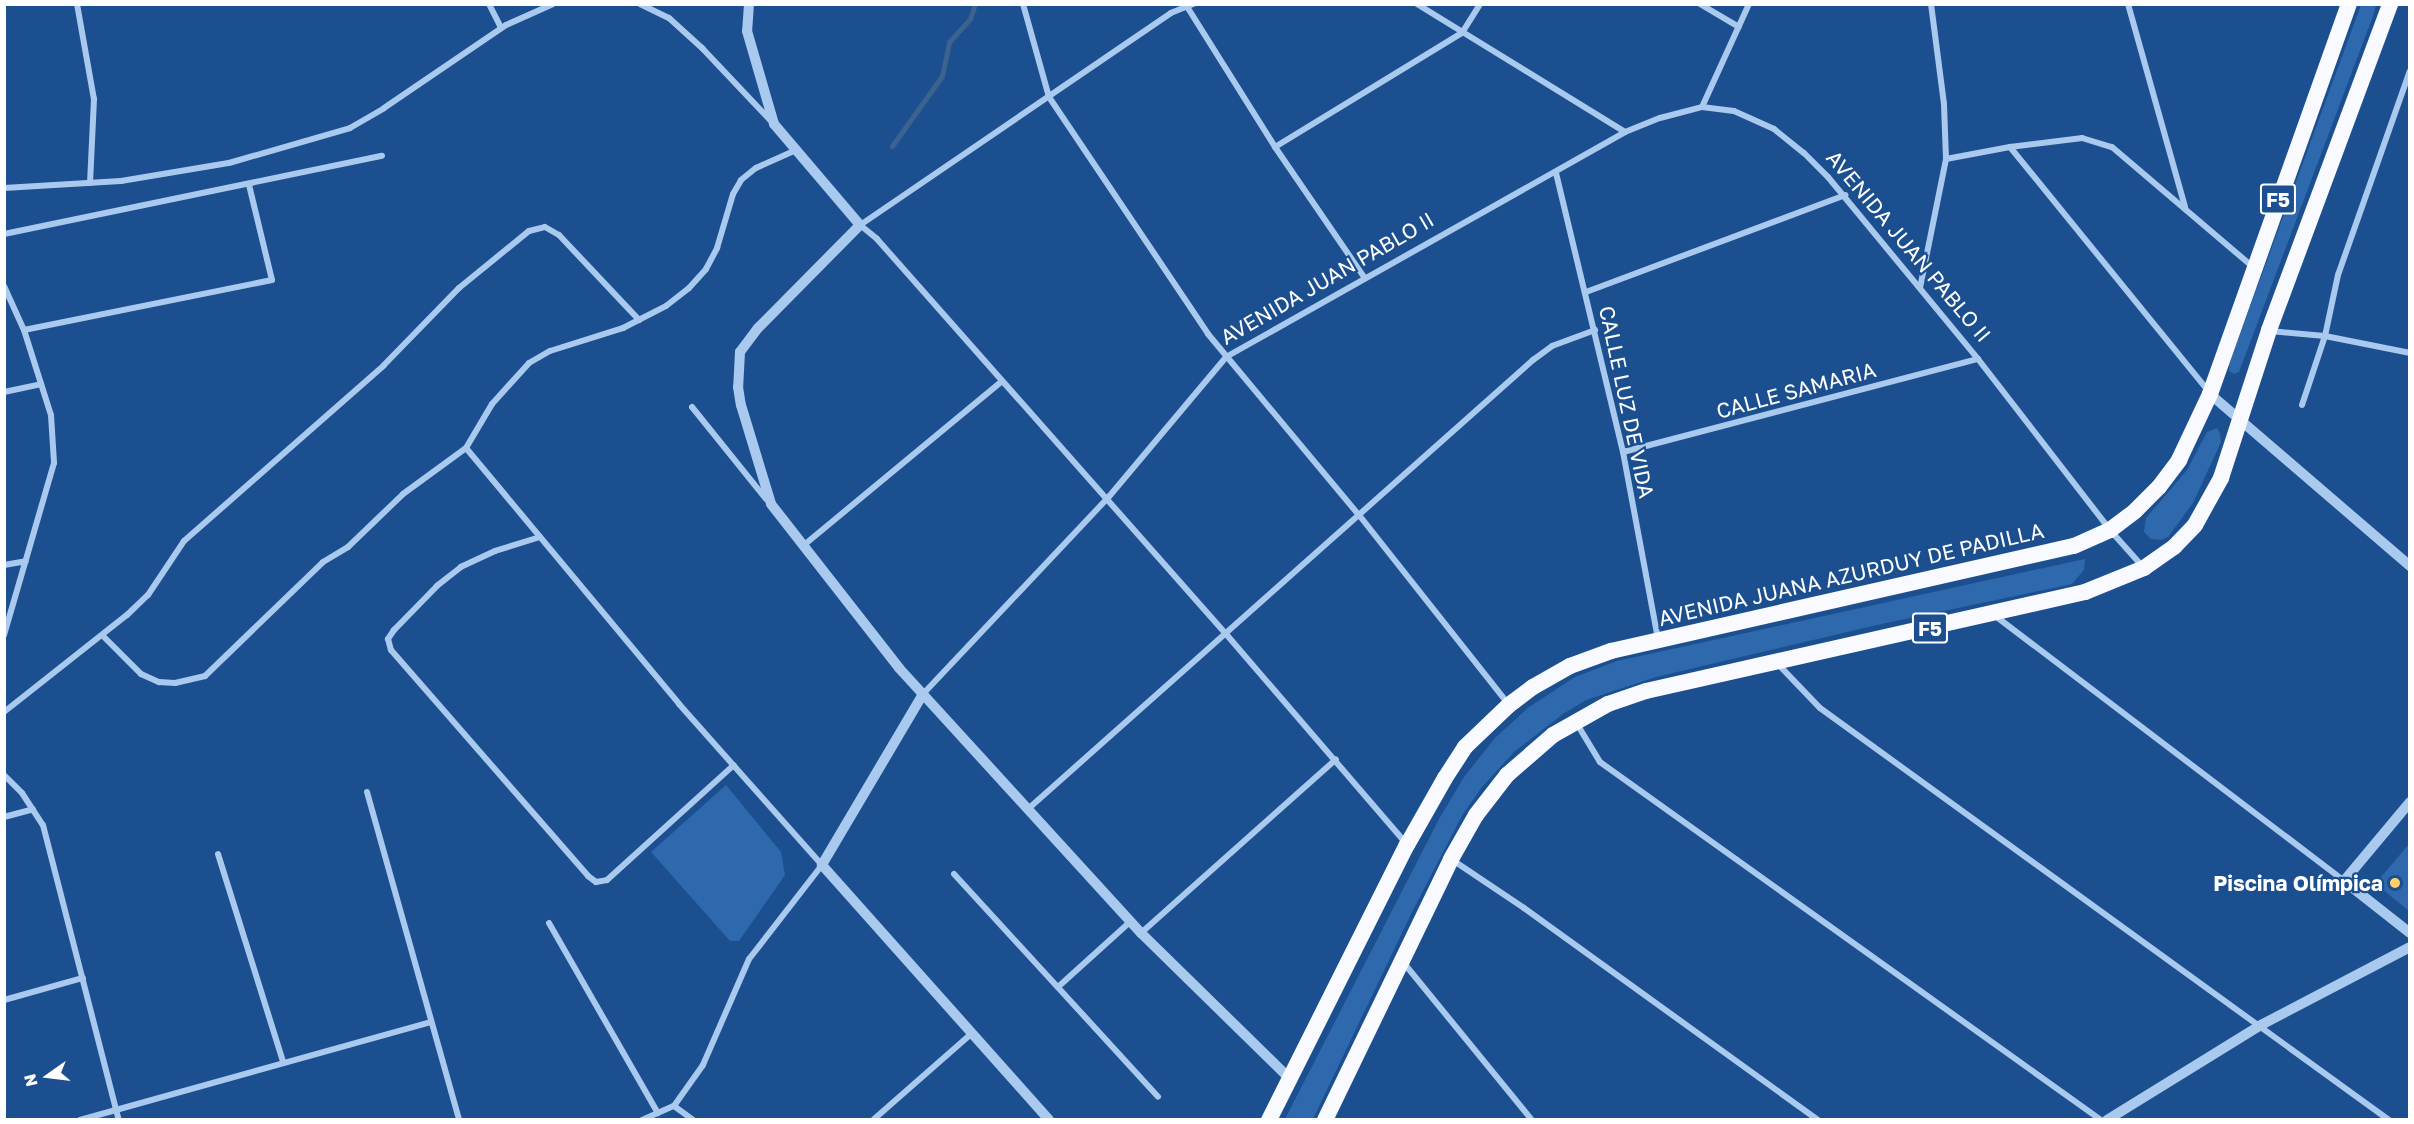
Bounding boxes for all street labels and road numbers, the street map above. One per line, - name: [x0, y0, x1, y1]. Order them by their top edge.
- street label: AVENIDA JUAN PABLO II: [1822, 145, 1996, 347]
- road number: F5: [2258, 182, 2298, 216]
- street label: AVENIDA JUAN PABLO II: [1216, 207, 1438, 349]
- street label: CALLE LUZ DE VIDA: [1594, 303, 1660, 501]
- street label: CALLE SAMARIA: [1713, 357, 1879, 423]
- street label: AVENIDA JUANA AZURDUY DE PADILLA: [1656, 517, 2046, 631]
- road number: F5: [1910, 611, 1950, 645]

